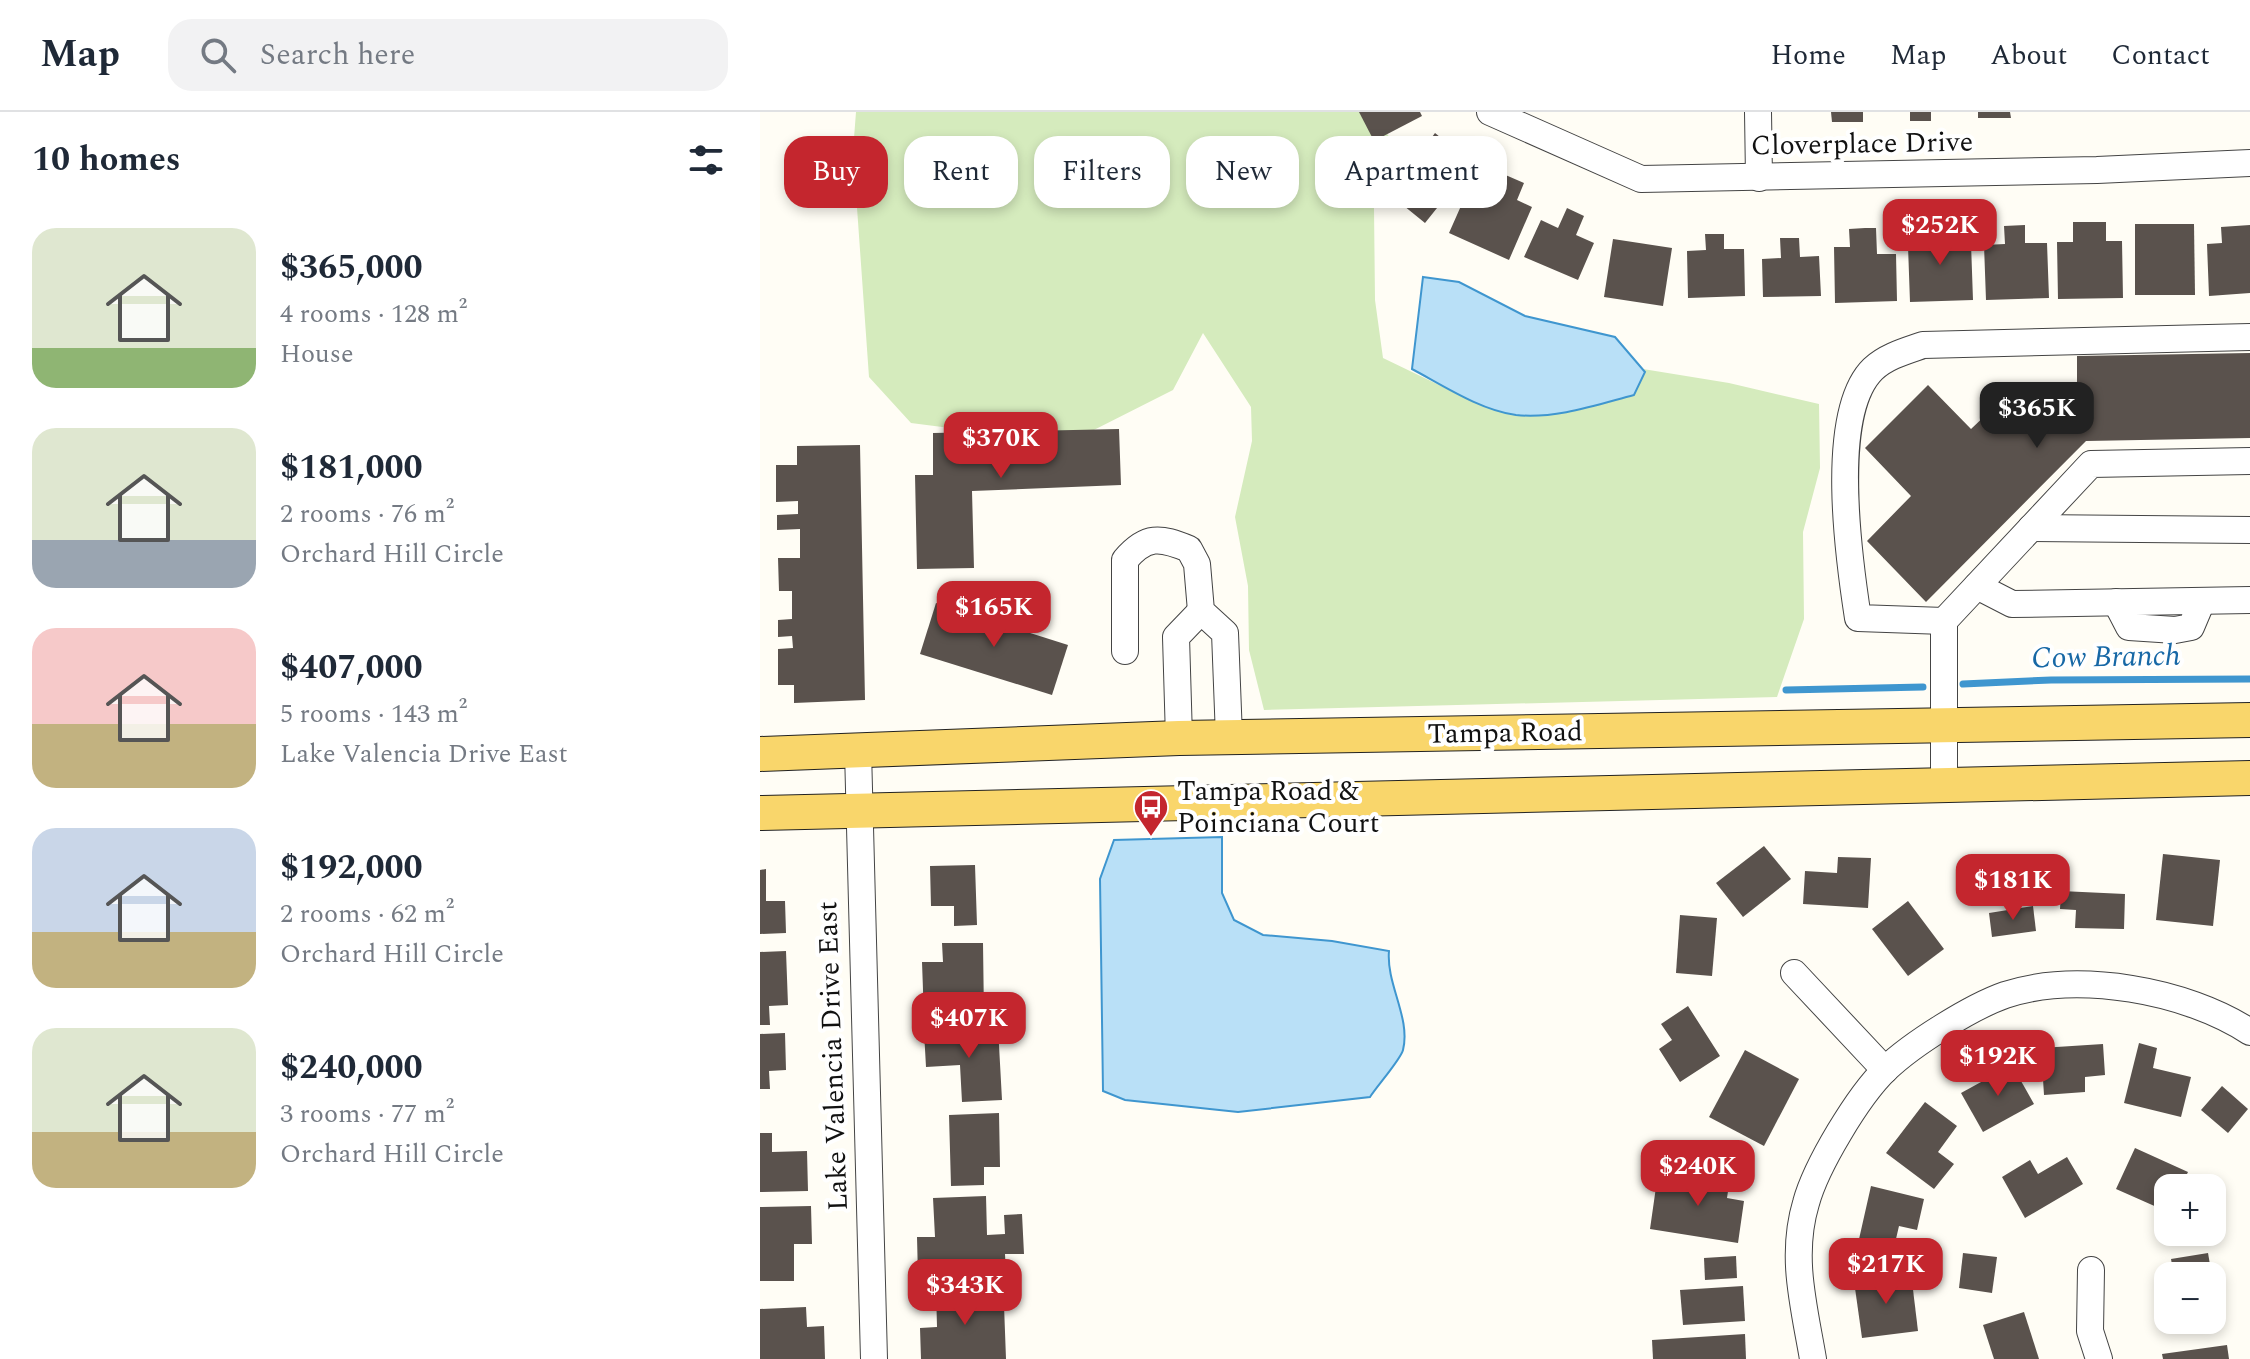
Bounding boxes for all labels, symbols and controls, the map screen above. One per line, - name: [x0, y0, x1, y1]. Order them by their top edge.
- search box: [168, 19, 728, 91]
- text: Map: [40, 26, 120, 84]
- text: Search here: [260, 32, 415, 78]
- icon: search: [196, 33, 240, 77]
- text: Home: [1770, 34, 1846, 77]
- text: Map: [1890, 34, 1946, 77]
- text: About: [1990, 34, 2067, 77]
- text: Contact: [2111, 34, 2210, 77]
- street label: Cloverplace Drive: [1751, 121, 1973, 167]
- text: 10 homes: [32, 134, 181, 186]
- chip: Buy: [784, 136, 888, 208]
- chip: Rent: [904, 136, 1018, 208]
- chip: Filters: [1034, 136, 1170, 208]
- chip: New: [1186, 136, 1299, 208]
- chip: Apartment: [1315, 136, 1507, 208]
- icon: filters: [684, 138, 728, 182]
- pin: $252K: [1884, 199, 1996, 267]
- text: $252K: [1901, 205, 1979, 245]
- text: $365,000: [280, 242, 423, 294]
- icon: home: [96, 260, 192, 356]
- text: 4 rooms · 128 m²: [280, 294, 467, 334]
- text: House: [280, 334, 354, 374]
- pin: $365K: [1981, 382, 2093, 450]
- text: $365K: [1998, 388, 2076, 428]
- pin: $370K: [945, 412, 1057, 480]
- text: $370K: [962, 418, 1040, 458]
- text: $181,000: [280, 442, 423, 494]
- icon: home: [96, 460, 192, 556]
- text: 2 rooms · 76 m²: [280, 494, 454, 534]
- text: Orchard Hill Circle: [280, 534, 504, 574]
- pin: $165K: [938, 581, 1050, 649]
- text: $165K: [955, 587, 1033, 627]
- water label: Cow Branch: [2031, 633, 2181, 681]
- text: $407,000: [280, 642, 423, 694]
- icon: home: [96, 660, 192, 756]
- text: 5 rooms · 143 m²: [280, 694, 467, 734]
- street label: Tampa Road: [1427, 710, 1583, 756]
- text: Lake Valencia Drive East: [280, 734, 568, 774]
- place label: Tampa Road & Poinciana Court: [1177, 770, 1379, 845]
- bus stop icon: Tampa Road & Poinciana Court: [1132, 788, 1170, 838]
- text: $192,000: [280, 842, 423, 894]
- pin: $181K: [1957, 854, 2069, 922]
- icon: home: [96, 860, 192, 956]
- text: $181K: [1974, 860, 2052, 900]
- text: 2 rooms · 62 m²: [280, 894, 454, 934]
- street label: Lake Valencia Drive East: [806, 900, 860, 1212]
- text: Orchard Hill Circle: [280, 934, 504, 974]
- pin: $407K: [913, 992, 1025, 1060]
- text: $407K: [930, 998, 1008, 1038]
- pin: $192K: [1942, 1030, 2054, 1098]
- text: $192K: [1959, 1036, 2037, 1076]
- text: $240,000: [280, 1042, 423, 1094]
- icon: home: [96, 1060, 192, 1156]
- text: 3 rooms · 77 m²: [280, 1094, 454, 1134]
- text: Orchard Hill Circle: [280, 1134, 504, 1174]
- pin: $240K: [1642, 1140, 1754, 1208]
- text: $240K: [1659, 1146, 1737, 1186]
- map controls: [2154, 1174, 2226, 1334]
- button: +: [2154, 1174, 2226, 1246]
- pin: $217K: [1830, 1238, 1942, 1306]
- text: $217K: [1847, 1244, 1925, 1284]
- pin: $343K: [909, 1259, 1021, 1327]
- button: −: [2154, 1262, 2226, 1334]
- text: $343K: [926, 1265, 1004, 1305]

